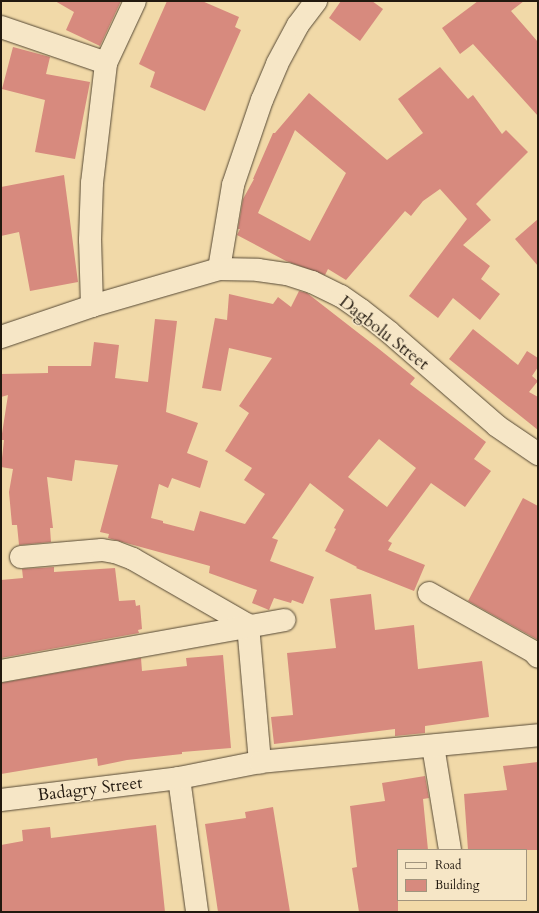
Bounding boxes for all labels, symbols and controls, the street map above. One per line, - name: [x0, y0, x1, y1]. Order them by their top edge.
- street label: Dagbolu Street: [335, 292, 433, 374]
- street label: Badagry Street: [36, 772, 144, 806]
- legend: [397, 849, 527, 901]
- text: Road: [435, 857, 461, 873]
- text: Building: [435, 877, 479, 893]

